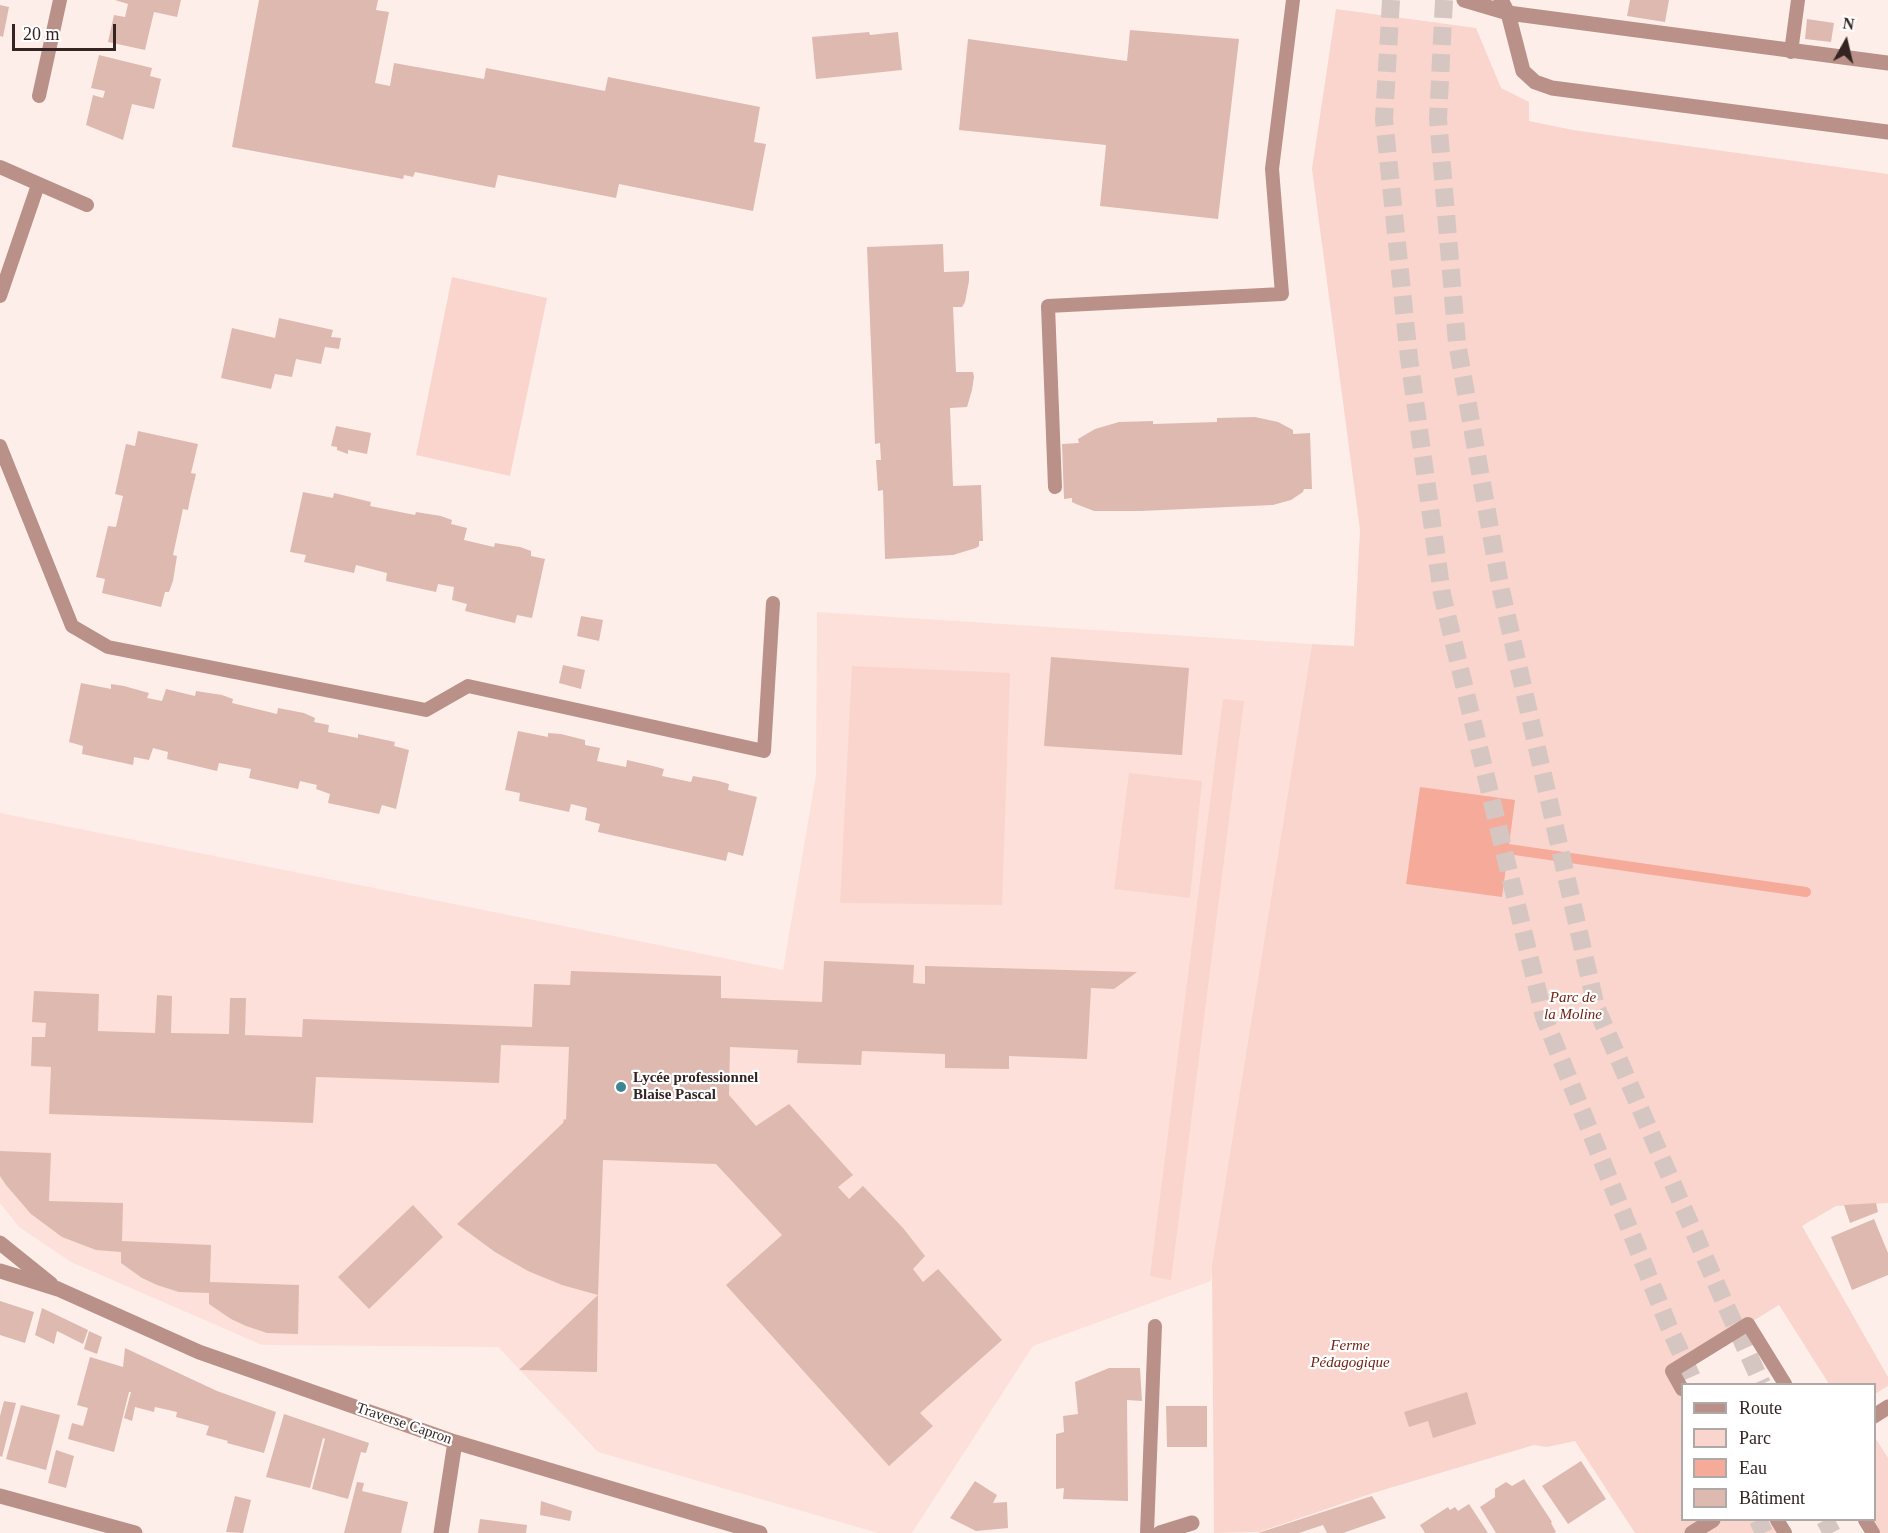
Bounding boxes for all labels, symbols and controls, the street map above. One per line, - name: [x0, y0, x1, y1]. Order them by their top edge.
- scale bar: [15, 12, 118, 50]
- north arrow: [1816, 12, 1876, 72]
- text: N: [1842, 14, 1855, 33]
- text: 20 m: [23, 24, 60, 44]
- park label: Parc de la Moline: [1544, 989, 1602, 1024]
- place label: Lycée professionnel Blaise Pascal: [633, 1069, 758, 1104]
- marker: Lycée professionnel Blaise Pascal: [614, 1080, 628, 1094]
- park label: Ferme Pédagogique: [1310, 1337, 1390, 1372]
- legend: [1681, 1383, 1876, 1521]
- text: Route: [1739, 1398, 1782, 1418]
- street label: Traverse Capron: [354, 1399, 454, 1449]
- text: Parc: [1739, 1428, 1771, 1448]
- text: Eau: [1739, 1458, 1767, 1478]
- text: Bâtiment: [1739, 1488, 1805, 1508]

